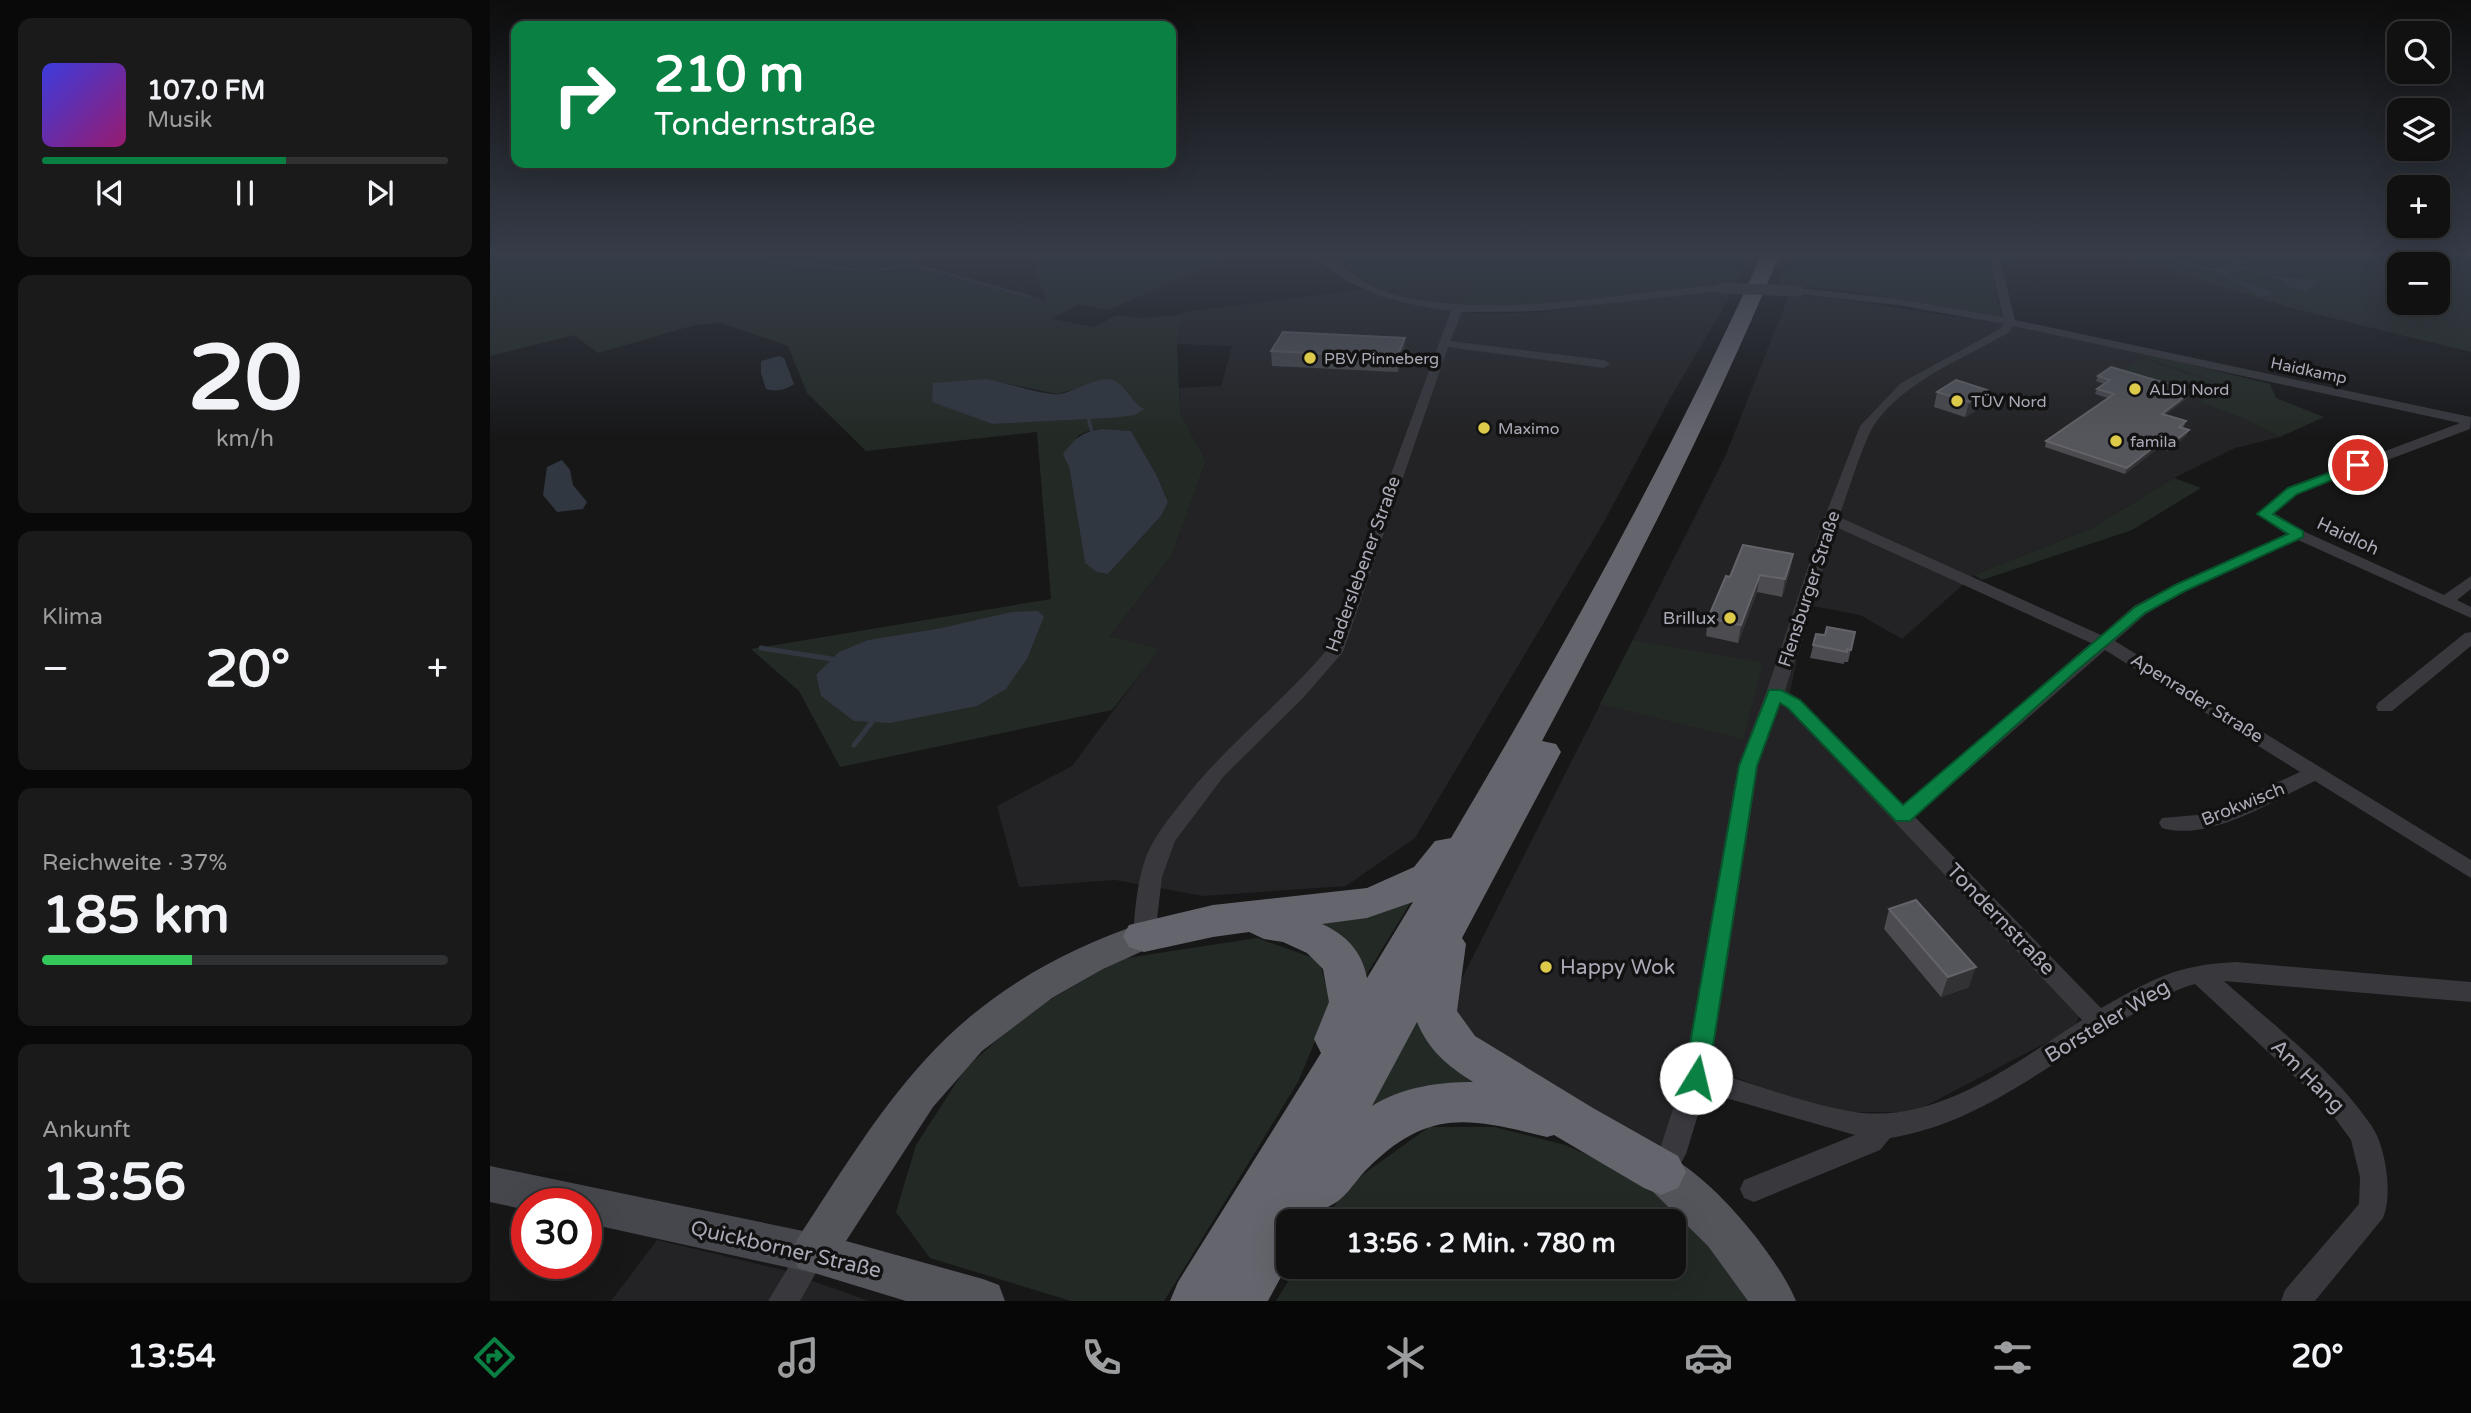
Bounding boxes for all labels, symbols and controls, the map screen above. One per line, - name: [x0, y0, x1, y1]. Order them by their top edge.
- map controls: [2387, 21, 2450, 315]
- button: search: [2387, 21, 2450, 84]
- text: 210 m: [654, 46, 804, 105]
- icon: right: [539, 49, 630, 140]
- text: 107.0 FM: [147, 75, 265, 106]
- button: layers: [2387, 98, 2450, 161]
- text: Musik: [147, 106, 212, 134]
- text: Tondernstraße: [654, 106, 876, 144]
- icon: previous: [91, 174, 129, 212]
- icon: pause: [226, 174, 264, 212]
- icon: next: [361, 174, 399, 212]
- button: +: [2387, 175, 2450, 238]
- button: −: [2387, 252, 2450, 315]
- text: 20: [188, 324, 302, 434]
- place label: PBV Pinneberg: [1324, 349, 1439, 369]
- marker: PBV Pinneberg: [1302, 350, 1318, 366]
- street label: Haidkamp: [2269, 353, 2349, 389]
- place label: ALDI Nord: [2149, 380, 2229, 400]
- marker: ALDI Nord: [2127, 381, 2143, 397]
- place label: TÜV Nord: [1971, 392, 2046, 412]
- marker: TÜV Nord: [1949, 393, 1965, 409]
- place label: Maximo: [1498, 419, 1560, 439]
- marker: Maximo: [1476, 420, 1492, 436]
- text: km/h: [216, 425, 274, 453]
- place label: famila: [2130, 432, 2177, 452]
- marker: famila: [2108, 433, 2124, 449]
- pin: [2328, 435, 2388, 495]
- icon: arrive: [2339, 446, 2377, 484]
- street label: Haderslebener Straße: [1321, 473, 1405, 655]
- street label: Flensburger Straße: [1773, 508, 1845, 670]
- street label: Haidloh: [2313, 512, 2383, 560]
- text: Klima: [42, 603, 103, 631]
- place label: Brillux: [1663, 607, 1716, 629]
- marker: Brillux: [1722, 610, 1738, 626]
- text: 20°: [205, 638, 290, 701]
- text: −: [42, 646, 69, 692]
- text: +: [427, 646, 448, 692]
- street label: Apenrader Straße: [2127, 648, 2267, 748]
- street label: Brokwisch: [2198, 777, 2288, 831]
- text: Reichweite · 37%: [42, 849, 227, 877]
- street label: Tondernstraße: [1941, 858, 2060, 980]
- text: 185 km: [42, 884, 230, 947]
- place label: Happy Wok: [1560, 955, 1675, 980]
- marker: Happy Wok: [1538, 959, 1554, 975]
- street label: Borsteler Weg: [2040, 974, 2174, 1068]
- street label: Am Hang: [2266, 1034, 2350, 1118]
- position arrow: [1659, 1041, 1733, 1115]
- text: Ankunft: [42, 1116, 131, 1144]
- text: 13:56: [42, 1151, 186, 1214]
- speed limit sign: 30: [511, 1188, 602, 1279]
- street label: Quickborner Straße: [688, 1215, 884, 1284]
- text: 13:56 · 2 Min. · 780 m: [1346, 1228, 1616, 1259]
- icon: directions: [470, 1333, 519, 1382]
- icon: music: [774, 1333, 823, 1382]
- icon: phone: [1077, 1333, 1126, 1382]
- icon: climate: [1381, 1333, 1430, 1382]
- icon: car: [1684, 1333, 1733, 1382]
- icon: filters: [1988, 1333, 2037, 1382]
- text: 13:54: [127, 1338, 216, 1376]
- text: 20°: [2291, 1338, 2344, 1376]

